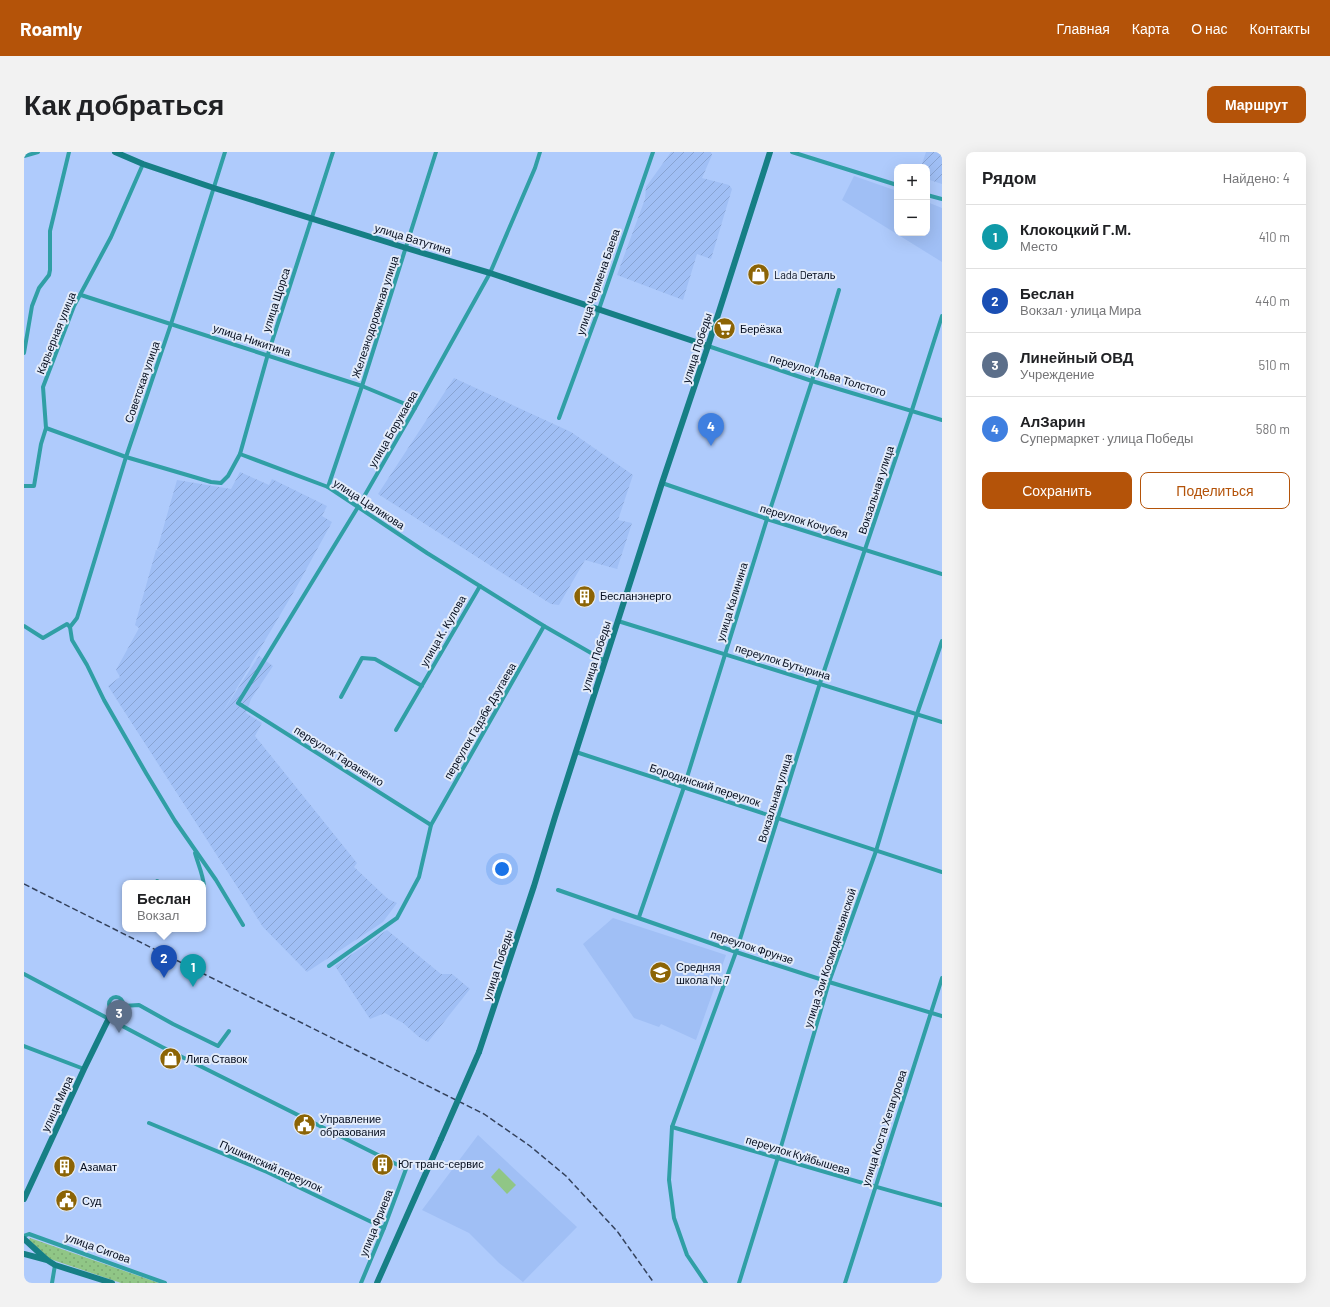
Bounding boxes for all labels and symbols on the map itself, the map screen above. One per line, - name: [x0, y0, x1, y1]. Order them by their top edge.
- street label: улица Ватутина: [373, 221, 454, 257]
- street label: улица Чермена Баева: [573, 226, 622, 337]
- street label: Железнодорожная улица: [349, 253, 401, 380]
- shop icon: Lada Dеталь: [745, 262, 771, 288]
- street label: улица Щорса: [259, 265, 292, 334]
- place label: Lada Dеталь: [774, 268, 836, 281]
- street label: Карьерная улица: [33, 289, 78, 376]
- street label: улица Победы: [679, 311, 714, 384]
- supermarket icon: Берёзка: [712, 316, 738, 342]
- street label: улица Никитина: [212, 321, 293, 358]
- place label: Берёзка: [740, 322, 783, 335]
- street label: Советская улица: [121, 338, 162, 424]
- street label: переулок Льва Толстого: [769, 351, 888, 398]
- street label: улица Борукаева: [365, 387, 420, 469]
- pin: 4: [698, 413, 724, 446]
- street label: Вокзальная улица: [855, 443, 896, 536]
- street label: улица Цаликова: [331, 476, 408, 532]
- street label: переулок Кочубея: [759, 501, 850, 540]
- street label: улица Калинина: [713, 560, 750, 643]
- building icon: Бесланэнерго: [572, 583, 598, 609]
- place label: Бесланэнерго: [600, 589, 671, 602]
- street label: улица К. Кулова: [417, 592, 469, 669]
- street label: улица Победы: [578, 619, 613, 692]
- street label: переулок Бутырина: [734, 641, 833, 682]
- street label: переулок Гадзбе Дзугаева: [441, 659, 519, 781]
- street label: переулок Тараненко: [292, 723, 386, 788]
- street label: Вокзальная улица: [755, 751, 794, 844]
- street label: Бородинский переулок: [648, 760, 762, 809]
- your location: [492, 859, 512, 879]
- street label: улица Зои Космодемьянской: [801, 887, 858, 1029]
- street label: переулок Фрунзе: [709, 927, 795, 966]
- street label: улица Победы: [480, 928, 515, 1001]
- pin: 2: [151, 945, 177, 978]
- pin: 1: [180, 954, 206, 987]
- school or university icon: Средняя школа № 7: [648, 960, 674, 986]
- place label: Средняя школа № 7: [676, 960, 730, 986]
- pin: 3: [106, 1000, 132, 1033]
- shop icon: Лига Ставок: [157, 1046, 183, 1072]
- place label: Лига Ставок: [186, 1052, 247, 1065]
- street label: улица Коста Хетагурова: [859, 1067, 909, 1188]
- street label: улица Мира: [38, 1073, 75, 1134]
- public building icon: Управление образования: [291, 1112, 317, 1138]
- place label: Управление образования: [320, 1112, 386, 1138]
- street label: переулок Куйбышева: [745, 1132, 853, 1177]
- street label: Пушкинский переулок: [218, 1137, 325, 1194]
- building icon: Юг транс-сервис: [369, 1151, 395, 1177]
- building icon: Азамат: [52, 1154, 78, 1180]
- place label: Юг транс-сервис: [398, 1157, 484, 1170]
- place label: Азамат: [80, 1160, 117, 1173]
- street label: улица Фриева: [356, 1187, 395, 1258]
- public building icon: Суд: [54, 1188, 80, 1214]
- place label: Суд: [82, 1194, 102, 1207]
- street label: улица Сигова: [64, 1230, 133, 1266]

